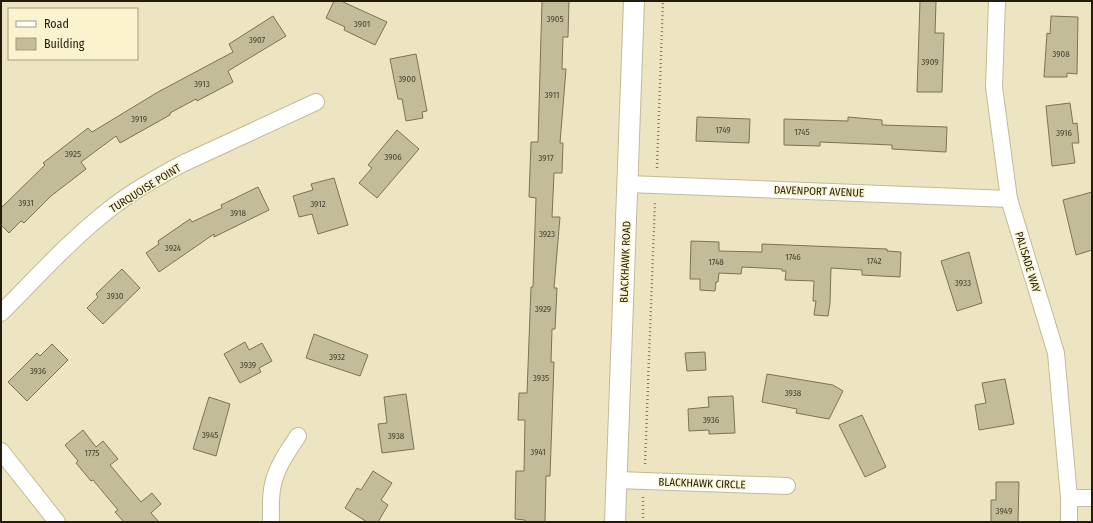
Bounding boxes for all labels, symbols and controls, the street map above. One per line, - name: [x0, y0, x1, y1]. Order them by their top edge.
- legend: [8, 8, 138, 60]
- house number: 3905: [546, 14, 564, 24]
- text: Road: [44, 17, 69, 31]
- house number: 3901: [354, 19, 370, 29]
- house number: 3907: [249, 35, 266, 45]
- text: Building: [44, 37, 85, 51]
- house number: 3908: [1052, 49, 1070, 59]
- house number: 3909: [921, 57, 939, 67]
- house number: 3900: [398, 74, 416, 84]
- house number: 3913: [194, 79, 210, 89]
- house number: 3911: [544, 90, 560, 100]
- house number: 3919: [131, 114, 147, 124]
- house number: 1749: [715, 125, 731, 135]
- house number: 1745: [794, 127, 810, 137]
- house number: 3916: [1056, 128, 1073, 138]
- house number: 3925: [65, 149, 81, 159]
- house number: 3906: [384, 152, 402, 162]
- house number: 3917: [538, 153, 554, 163]
- street label: TURQUOISE POINT: [107, 161, 184, 215]
- street label: DAVENPORT AVENUE: [774, 183, 864, 200]
- house number: 3931: [18, 198, 34, 208]
- house number: 3912: [310, 199, 326, 209]
- house number: 3918: [230, 208, 247, 218]
- street label: BLACKHAWK ROAD: [618, 221, 633, 303]
- house number: 3923: [539, 229, 555, 239]
- street label: PALISADE WAY: [1012, 230, 1043, 295]
- house number: 3924: [165, 243, 182, 253]
- house number: 1746: [785, 252, 801, 262]
- house number: 1742: [866, 256, 882, 266]
- house number: 1748: [708, 257, 724, 267]
- house number: 3933: [955, 278, 971, 288]
- house number: 3930: [107, 291, 124, 301]
- house number: 3929: [535, 304, 551, 314]
- house number: 3932: [329, 352, 345, 362]
- house number: 3939: [240, 360, 256, 370]
- house number: 3936: [30, 366, 47, 376]
- house number: 3935: [533, 373, 549, 383]
- house number: 3938: [785, 388, 802, 398]
- house number: 3936: [703, 415, 720, 425]
- house number: 3945: [202, 430, 218, 440]
- house number: 3938: [388, 431, 405, 441]
- house number: 3941: [530, 447, 546, 457]
- house number: 1775: [85, 448, 99, 458]
- street label: BLACKHAWK CIRCLE: [658, 475, 746, 492]
- house number: 3949: [996, 506, 1012, 516]

